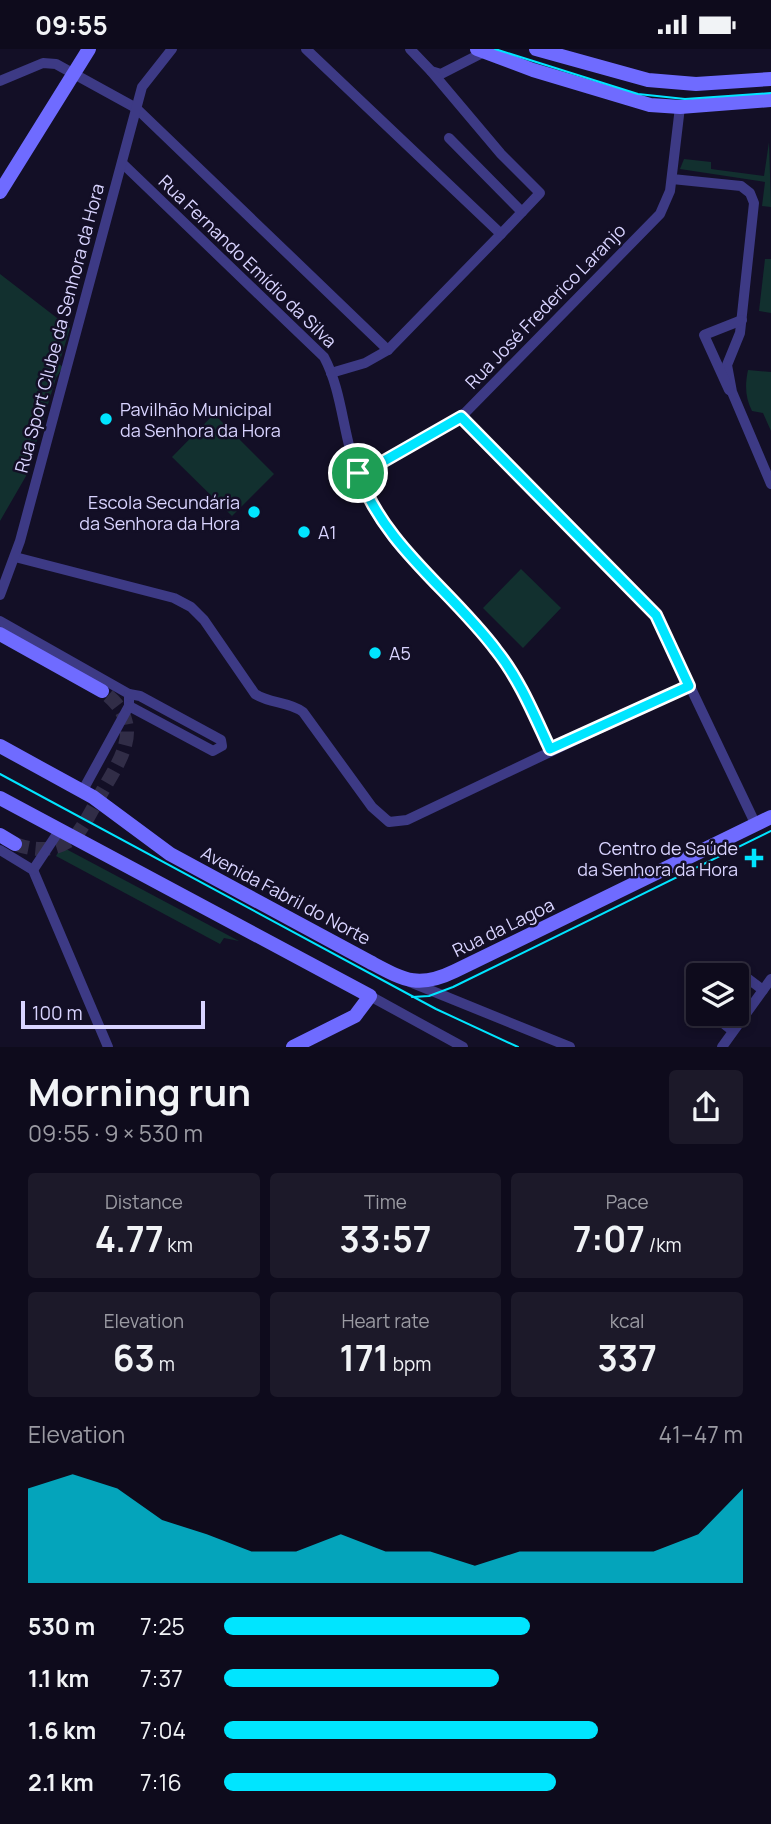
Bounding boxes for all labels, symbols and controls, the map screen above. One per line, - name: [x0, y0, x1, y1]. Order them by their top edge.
- text: 09:55: [35, 7, 108, 43]
- street label: Rua Fernando Emídio da Silva: [154, 169, 342, 353]
- street label: Rua Sport Clube da Senhora da Hora: [9, 181, 109, 475]
- street label: Rua José Frederico Laranjo: [460, 218, 630, 394]
- place label: Pavilhão Municipal da Senhora da Hora: [120, 397, 281, 442]
- marker: Pavilhão Municipal da Senhora da Hora: [98, 411, 114, 427]
- pin: [328, 443, 388, 503]
- icon: arrive: [339, 454, 377, 492]
- place label: Escola Secundária da Senhora da Hora: [79, 490, 240, 535]
- marker: Escola Secundária da Senhora da Hora: [246, 504, 262, 520]
- place label: A1: [318, 520, 336, 544]
- marker: A1: [296, 524, 312, 540]
- place label: A5: [389, 641, 411, 665]
- marker: A5: [367, 645, 383, 661]
- place label: Centro de Saúde da Senhora da Hora: [577, 836, 738, 881]
- street label: Avenida Fabril do Norte: [197, 840, 375, 950]
- marker: Centro de Saúde da Senhora da Hora: [744, 848, 764, 868]
- street label: Rua da Lagoa: [448, 892, 558, 962]
- map controls: [686, 963, 749, 1026]
- button: layers: [686, 963, 749, 1026]
- scale bar: [21, 998, 205, 1030]
- text: 100 m: [32, 1000, 83, 1026]
- text: Morning run: [28, 1065, 251, 1117]
- button: share: [669, 1070, 743, 1144]
- text: 09:55 · 9 × 530 m: [28, 1117, 203, 1149]
- text: Distance: [105, 1189, 183, 1215]
- text: Time: [364, 1189, 407, 1215]
- text: Pace: [606, 1189, 649, 1215]
- text: 4.77: [95, 1215, 164, 1263]
- text: 33:57: [340, 1215, 431, 1263]
- text: 7:07: [573, 1215, 645, 1263]
- text: km: [164, 1232, 193, 1258]
- text: /km: [645, 1232, 682, 1258]
- text: Elevation: [104, 1308, 184, 1334]
- text: Heart rate: [341, 1308, 430, 1334]
- text: kcal: [610, 1308, 645, 1334]
- text: 63: [113, 1334, 155, 1382]
- text: 171: [340, 1334, 389, 1382]
- text: 337: [597, 1334, 657, 1382]
- text: m: [155, 1351, 175, 1377]
- text: bpm: [389, 1351, 431, 1377]
- text: Elevation: [28, 1418, 125, 1450]
- text: 41–47 m: [658, 1418, 743, 1450]
- text: 530 m: [28, 1610, 95, 1642]
- text: 7:25: [140, 1610, 185, 1642]
- text: 1.1 km: [28, 1662, 89, 1694]
- text: 7:37: [140, 1662, 183, 1694]
- text: 1.6 km: [28, 1714, 96, 1746]
- text: 7:04: [140, 1714, 186, 1746]
- text: 2.1 km: [28, 1766, 94, 1798]
- text: 7:16: [140, 1766, 182, 1798]

